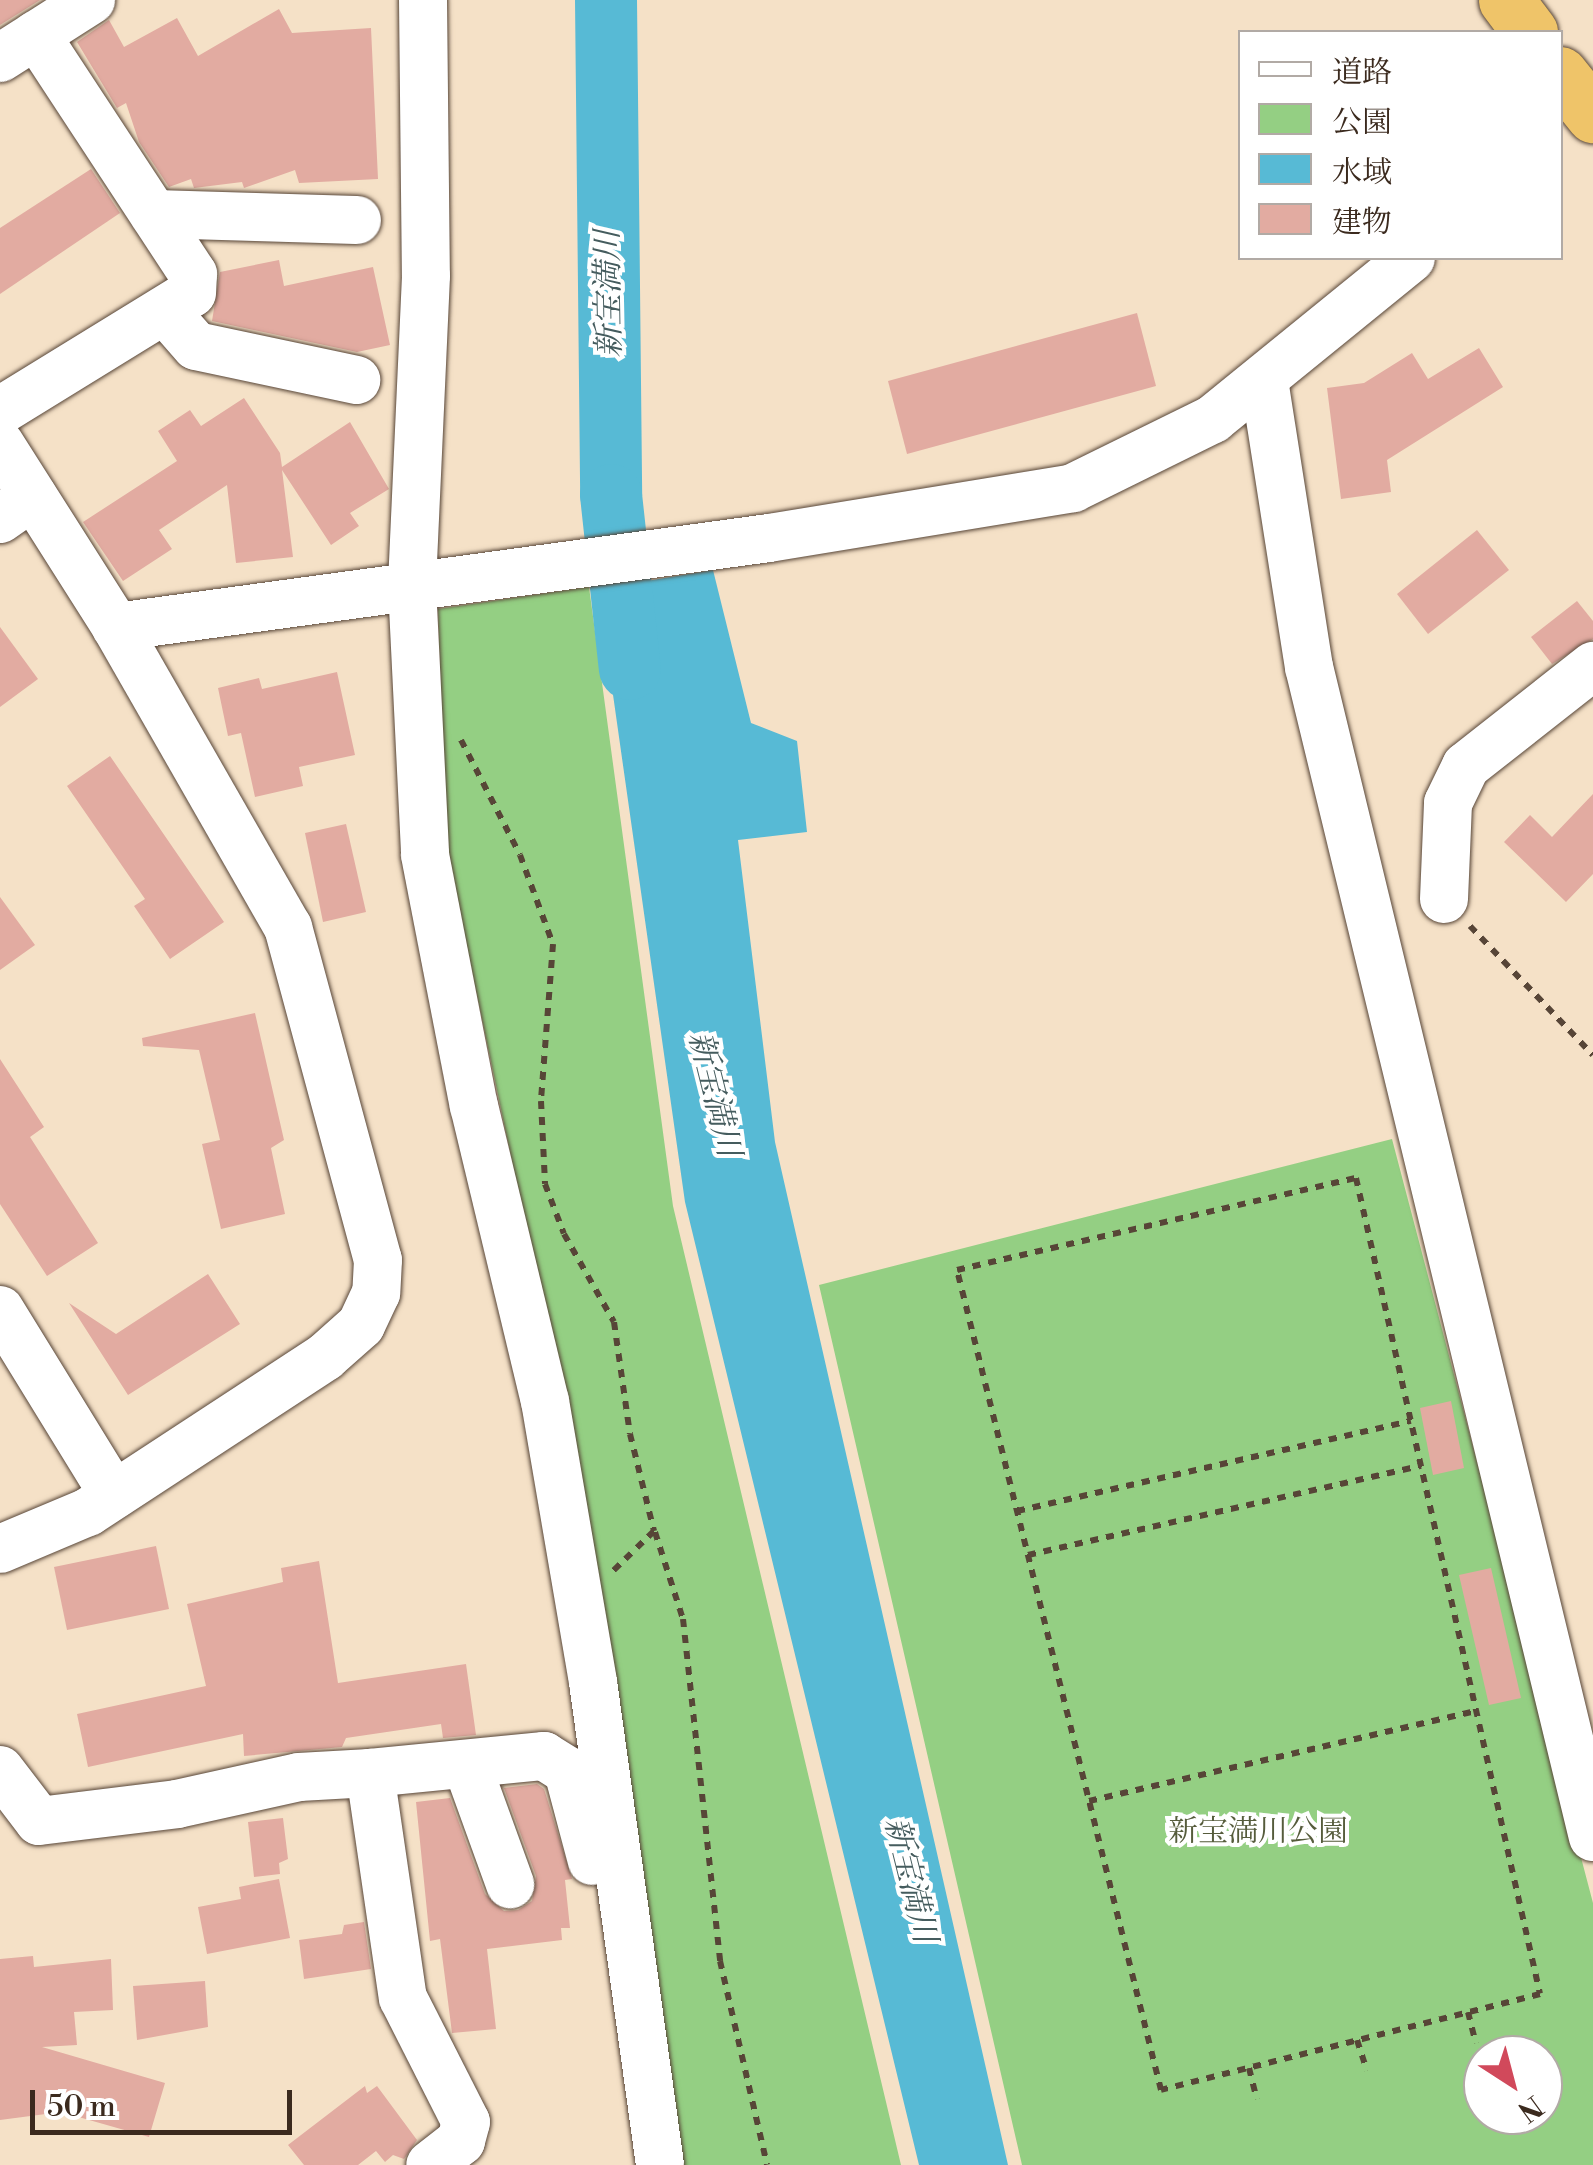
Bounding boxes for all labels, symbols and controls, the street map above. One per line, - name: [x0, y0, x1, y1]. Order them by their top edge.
- legend: [1238, 30, 1563, 260]
- text: 道路: [1332, 54, 1392, 92]
- text: 公園: [1332, 104, 1392, 142]
- text: 水域: [1332, 154, 1392, 192]
- text: 建物: [1332, 204, 1392, 242]
- water label: 新宝満川: [589, 230, 629, 358]
- water label: 新宝満川: [680, 1027, 748, 1161]
- water label: 新宝満川: [876, 1813, 944, 1947]
- park label: 新宝満川公園: [1168, 1814, 1348, 1850]
- north arrow: [1463, 2035, 1563, 2135]
- scale bar: [35, 2070, 298, 2132]
- text: N: [1511, 2087, 1549, 2129]
- text: 50 m: [47, 2088, 116, 2126]

